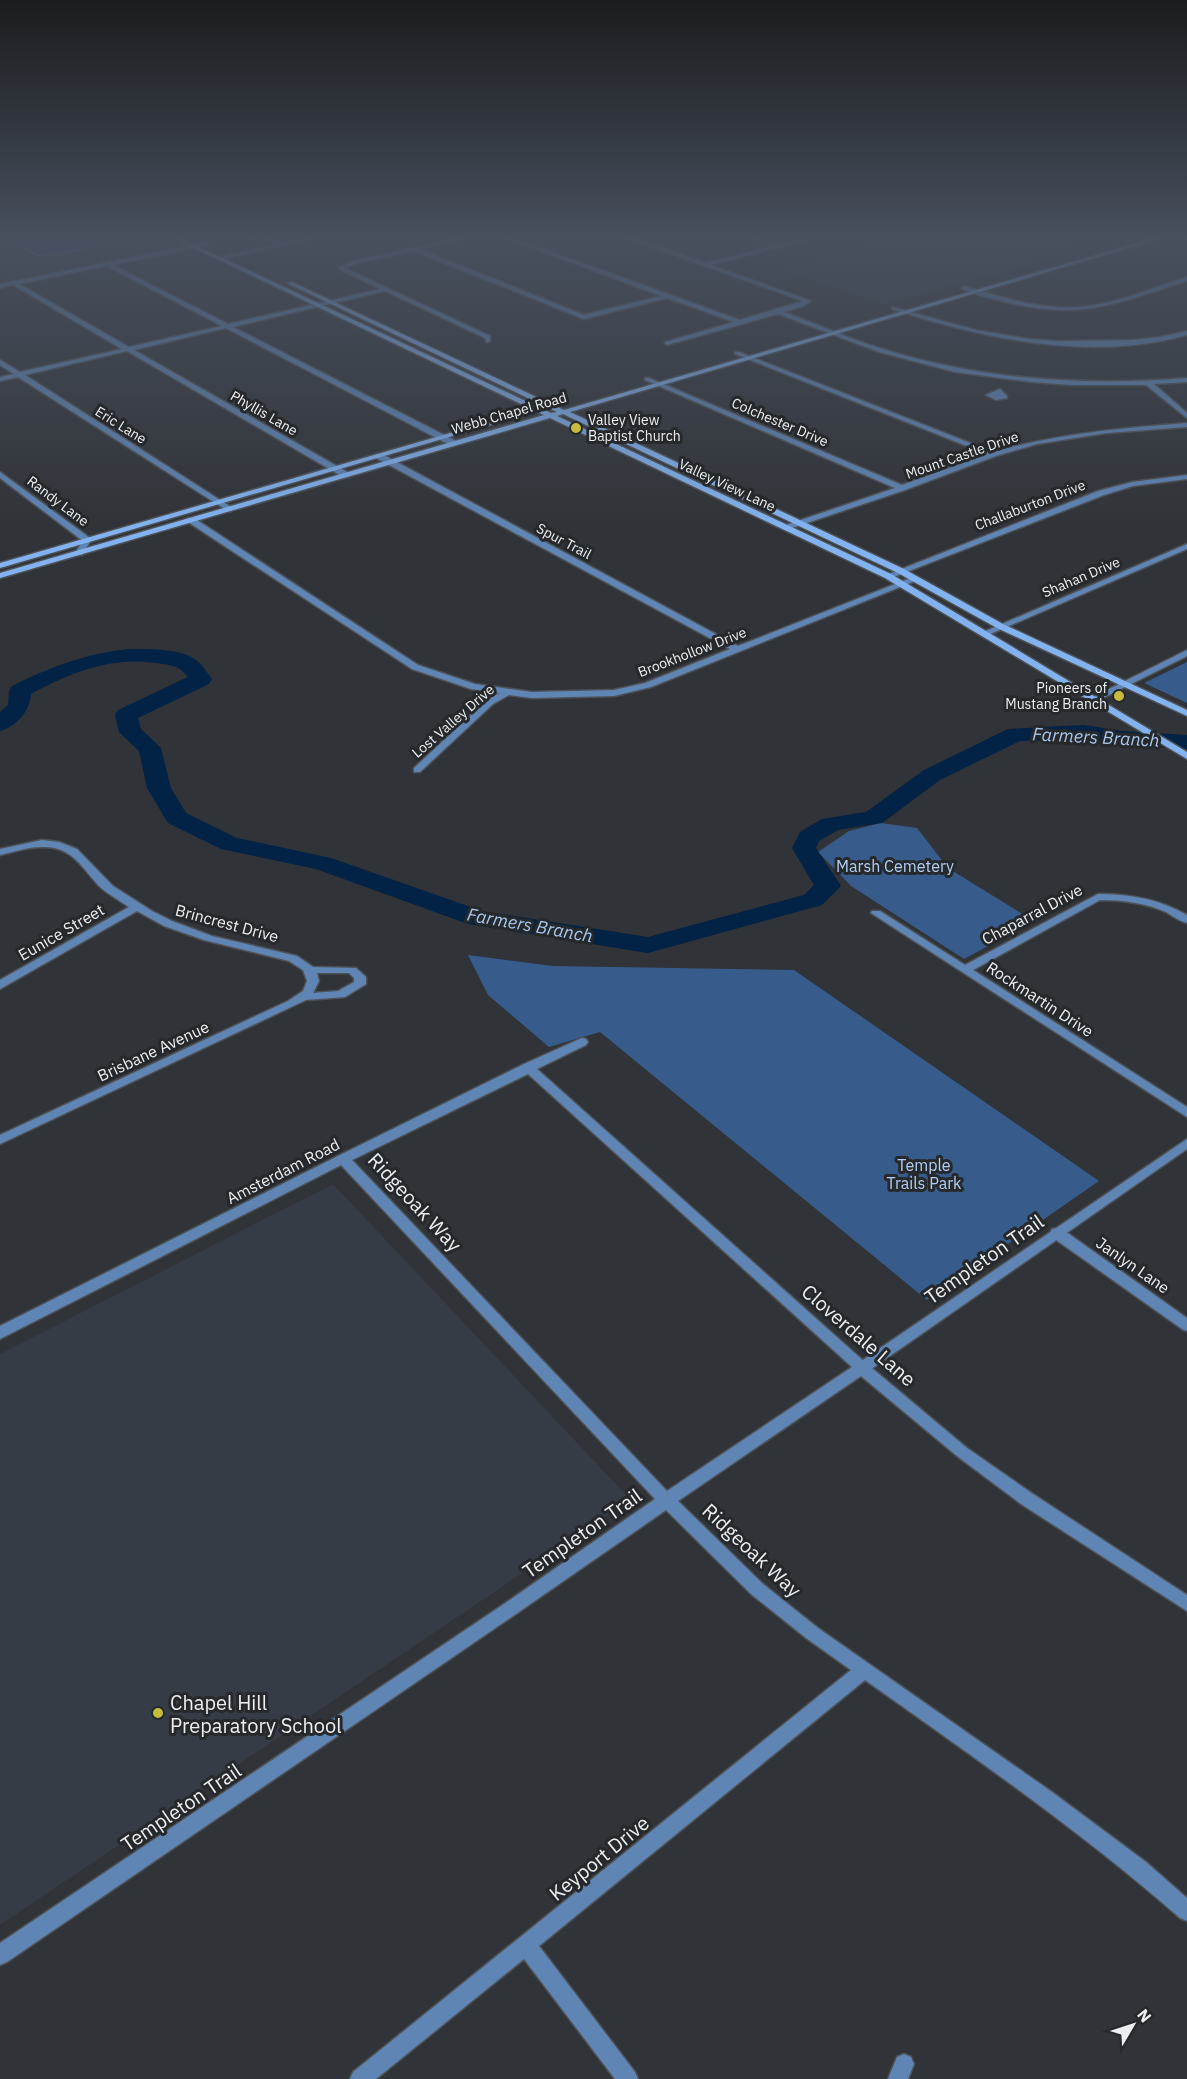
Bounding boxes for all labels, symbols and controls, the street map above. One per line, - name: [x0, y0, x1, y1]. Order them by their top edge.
- street label: Phyllis Lane: [227, 387, 301, 440]
- street label: Webb Chapel Road: [449, 388, 569, 438]
- street label: Colchester Drive: [729, 394, 831, 451]
- street label: Eric Lane: [92, 402, 150, 448]
- place label: Valley View Baptist Church: [588, 411, 681, 445]
- marker: Valley View Baptist Church: [569, 421, 583, 435]
- street label: Mount Castle Drive: [903, 427, 1021, 483]
- street label: Valley View Lane: [676, 455, 779, 515]
- street label: Randy Lane: [24, 472, 93, 530]
- street label: Challaburton Drive: [972, 476, 1088, 534]
- street label: Spur Trail: [533, 519, 595, 563]
- street label: Shahan Drive: [1039, 552, 1123, 601]
- street label: Brookhollow Drive: [635, 623, 749, 681]
- place label: Pioneers of Mustang Branch: [1005, 679, 1107, 713]
- street label: Lost Valley Drive: [408, 680, 498, 762]
- marker: Pioneers of Mustang Branch: [1112, 689, 1126, 703]
- water label: Farmers Branch: [1032, 722, 1160, 752]
- park label: Marsh Cemetery: [836, 856, 954, 876]
- street label: Chaparral Drive: [978, 879, 1086, 949]
- street label: Eunice Street: [14, 899, 108, 965]
- street label: Brincrest Drive: [173, 900, 281, 946]
- water label: Farmers Branch: [465, 903, 595, 947]
- street label: Rockmartin Drive: [983, 957, 1097, 1041]
- street label: Brisbane Avenue: [94, 1016, 212, 1086]
- street label: Amsterdam Road: [223, 1134, 343, 1208]
- street label: Ridgeoak Way: [362, 1147, 468, 1257]
- park label: Temple Trails Park: [886, 1155, 962, 1193]
- street label: Templeton Trail: [919, 1208, 1049, 1310]
- street label: Janlyn Lane: [1092, 1232, 1174, 1298]
- street label: Cloverdale Lane: [796, 1278, 922, 1392]
- street label: Templeton Trail: [517, 1482, 647, 1584]
- street label: Ridgeoak Way: [697, 1497, 807, 1603]
- place label: Chapel Hill Preparatory School: [170, 1689, 342, 1739]
- marker: Chapel Hill Preparatory School: [151, 1706, 165, 1720]
- street label: Templeton Trail: [116, 1757, 246, 1857]
- street label: Keyport Drive: [543, 1809, 655, 1907]
- north arrow: [1103, 1995, 1163, 2055]
- text: N: [1133, 2005, 1156, 2026]

